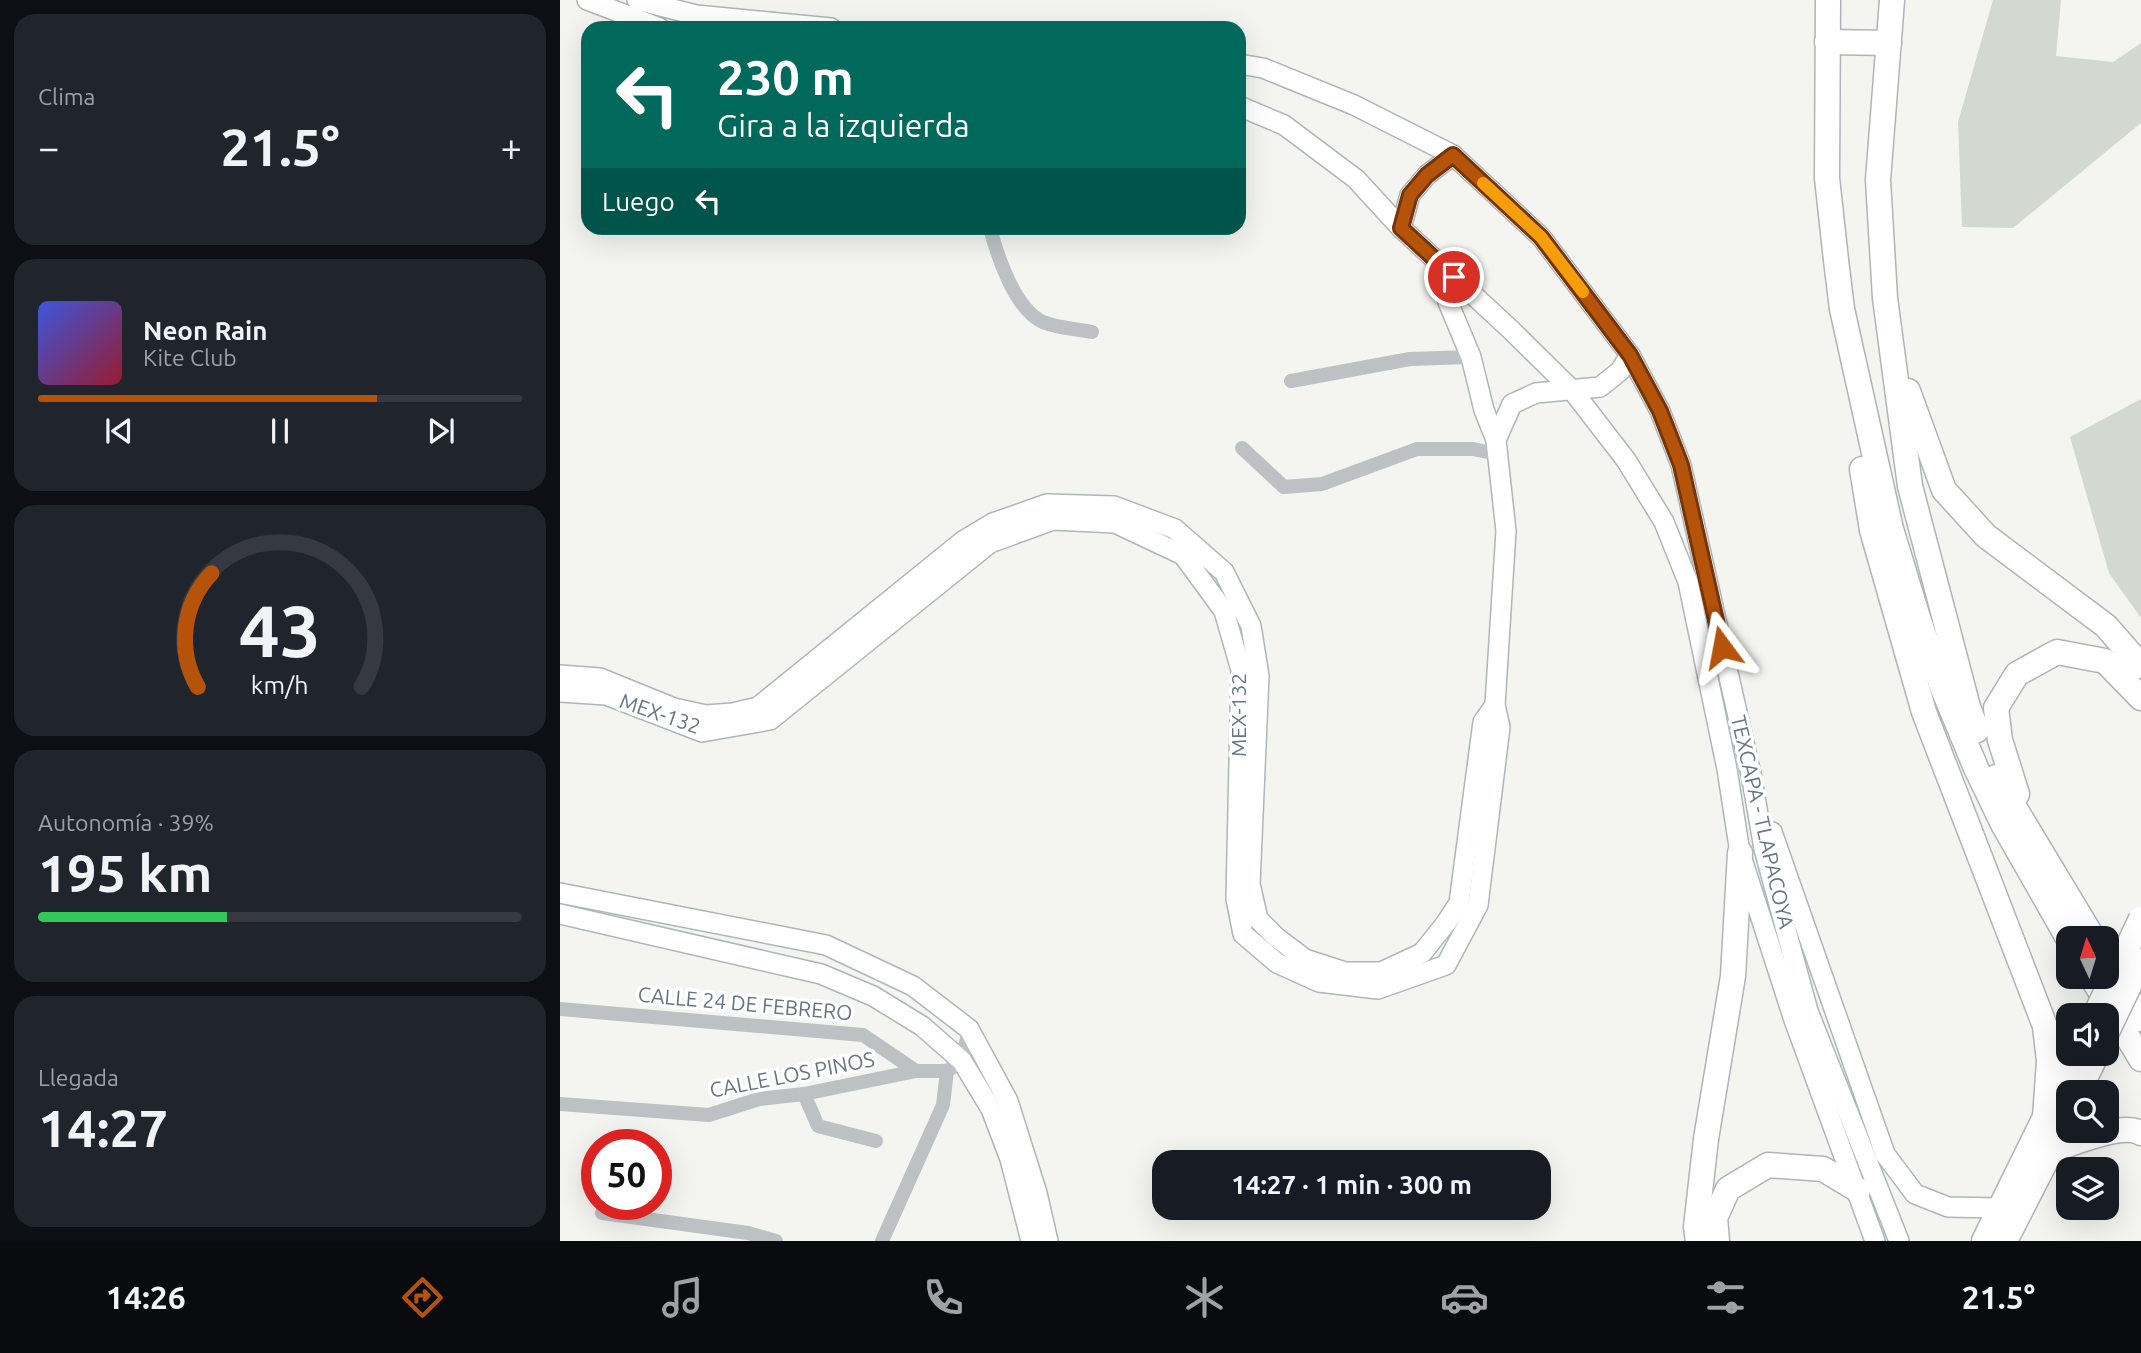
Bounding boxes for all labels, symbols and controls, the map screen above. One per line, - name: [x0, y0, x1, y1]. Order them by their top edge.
- icon: left: [602, 49, 693, 140]
- text: 230 m: [717, 49, 854, 104]
- text: Clima: [38, 84, 95, 109]
- text: Gira a la izquierda: [717, 107, 970, 143]
- text: 21.5°: [220, 118, 340, 176]
- text: −: [38, 126, 59, 168]
- text: +: [501, 126, 522, 168]
- icon: left: [689, 182, 727, 220]
- text: Luego: [602, 187, 675, 216]
- pin: [1424, 247, 1484, 307]
- icon: arrive: [1435, 258, 1473, 296]
- text: Neon Rain: [143, 316, 268, 345]
- text: Kite Club: [143, 345, 237, 370]
- icon: previous: [100, 412, 138, 450]
- icon: pause: [261, 412, 299, 450]
- icon: next: [422, 412, 460, 450]
- text: 43: [239, 589, 321, 671]
- position arrow: [1685, 610, 1759, 684]
- text: km/h: [251, 670, 309, 698]
- street label: MEX-132: [1226, 673, 1250, 757]
- street label: MEX-132: [617, 688, 704, 738]
- street label: TEXCAPA - TLAPACOYA: [1727, 713, 1799, 931]
- text: Autonomía · 39%: [38, 810, 214, 835]
- text: 195 km: [38, 844, 212, 902]
- north arrow: [2056, 926, 2119, 989]
- map controls: [2056, 926, 2119, 1220]
- street label: CALLE 24 DE FEBRERO: [637, 982, 853, 1024]
- button: sound: [2056, 1003, 2119, 1066]
- street label: CALLE LOS PINOS: [707, 1046, 876, 1102]
- text: Llegada: [38, 1065, 119, 1090]
- button: search: [2056, 1080, 2119, 1143]
- text: 14:27: [38, 1099, 168, 1157]
- speed limit sign: 50: [581, 1129, 672, 1220]
- button: layers: [2056, 1157, 2119, 1220]
- text: 14:27 · 1 min · 300 m: [1231, 1170, 1472, 1199]
- icon: directions: [398, 1273, 447, 1322]
- icon: music: [658, 1273, 707, 1322]
- icon: phone: [919, 1273, 968, 1322]
- icon: climate: [1180, 1273, 1229, 1322]
- icon: car: [1440, 1273, 1489, 1322]
- icon: filters: [1701, 1273, 1750, 1322]
- text: 14:26: [106, 1279, 186, 1315]
- text: 21.5°: [1962, 1279, 2035, 1315]

